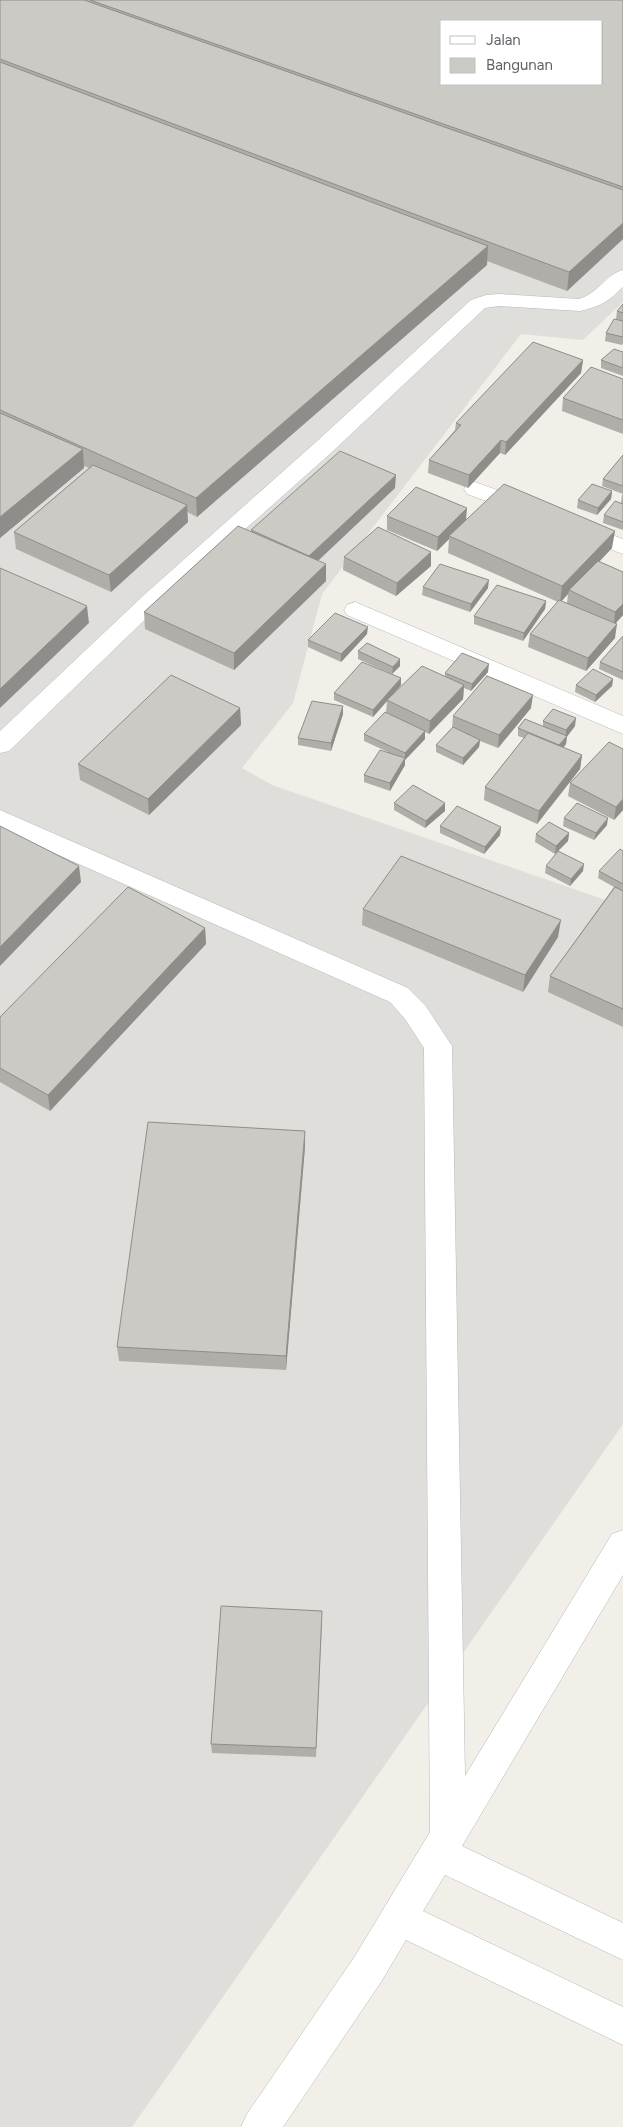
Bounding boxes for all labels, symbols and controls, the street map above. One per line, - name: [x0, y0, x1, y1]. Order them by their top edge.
- legend: [440, 20, 603, 85]
- text: Jalan: [486, 31, 521, 49]
- text: Bangunan: [486, 56, 553, 74]

